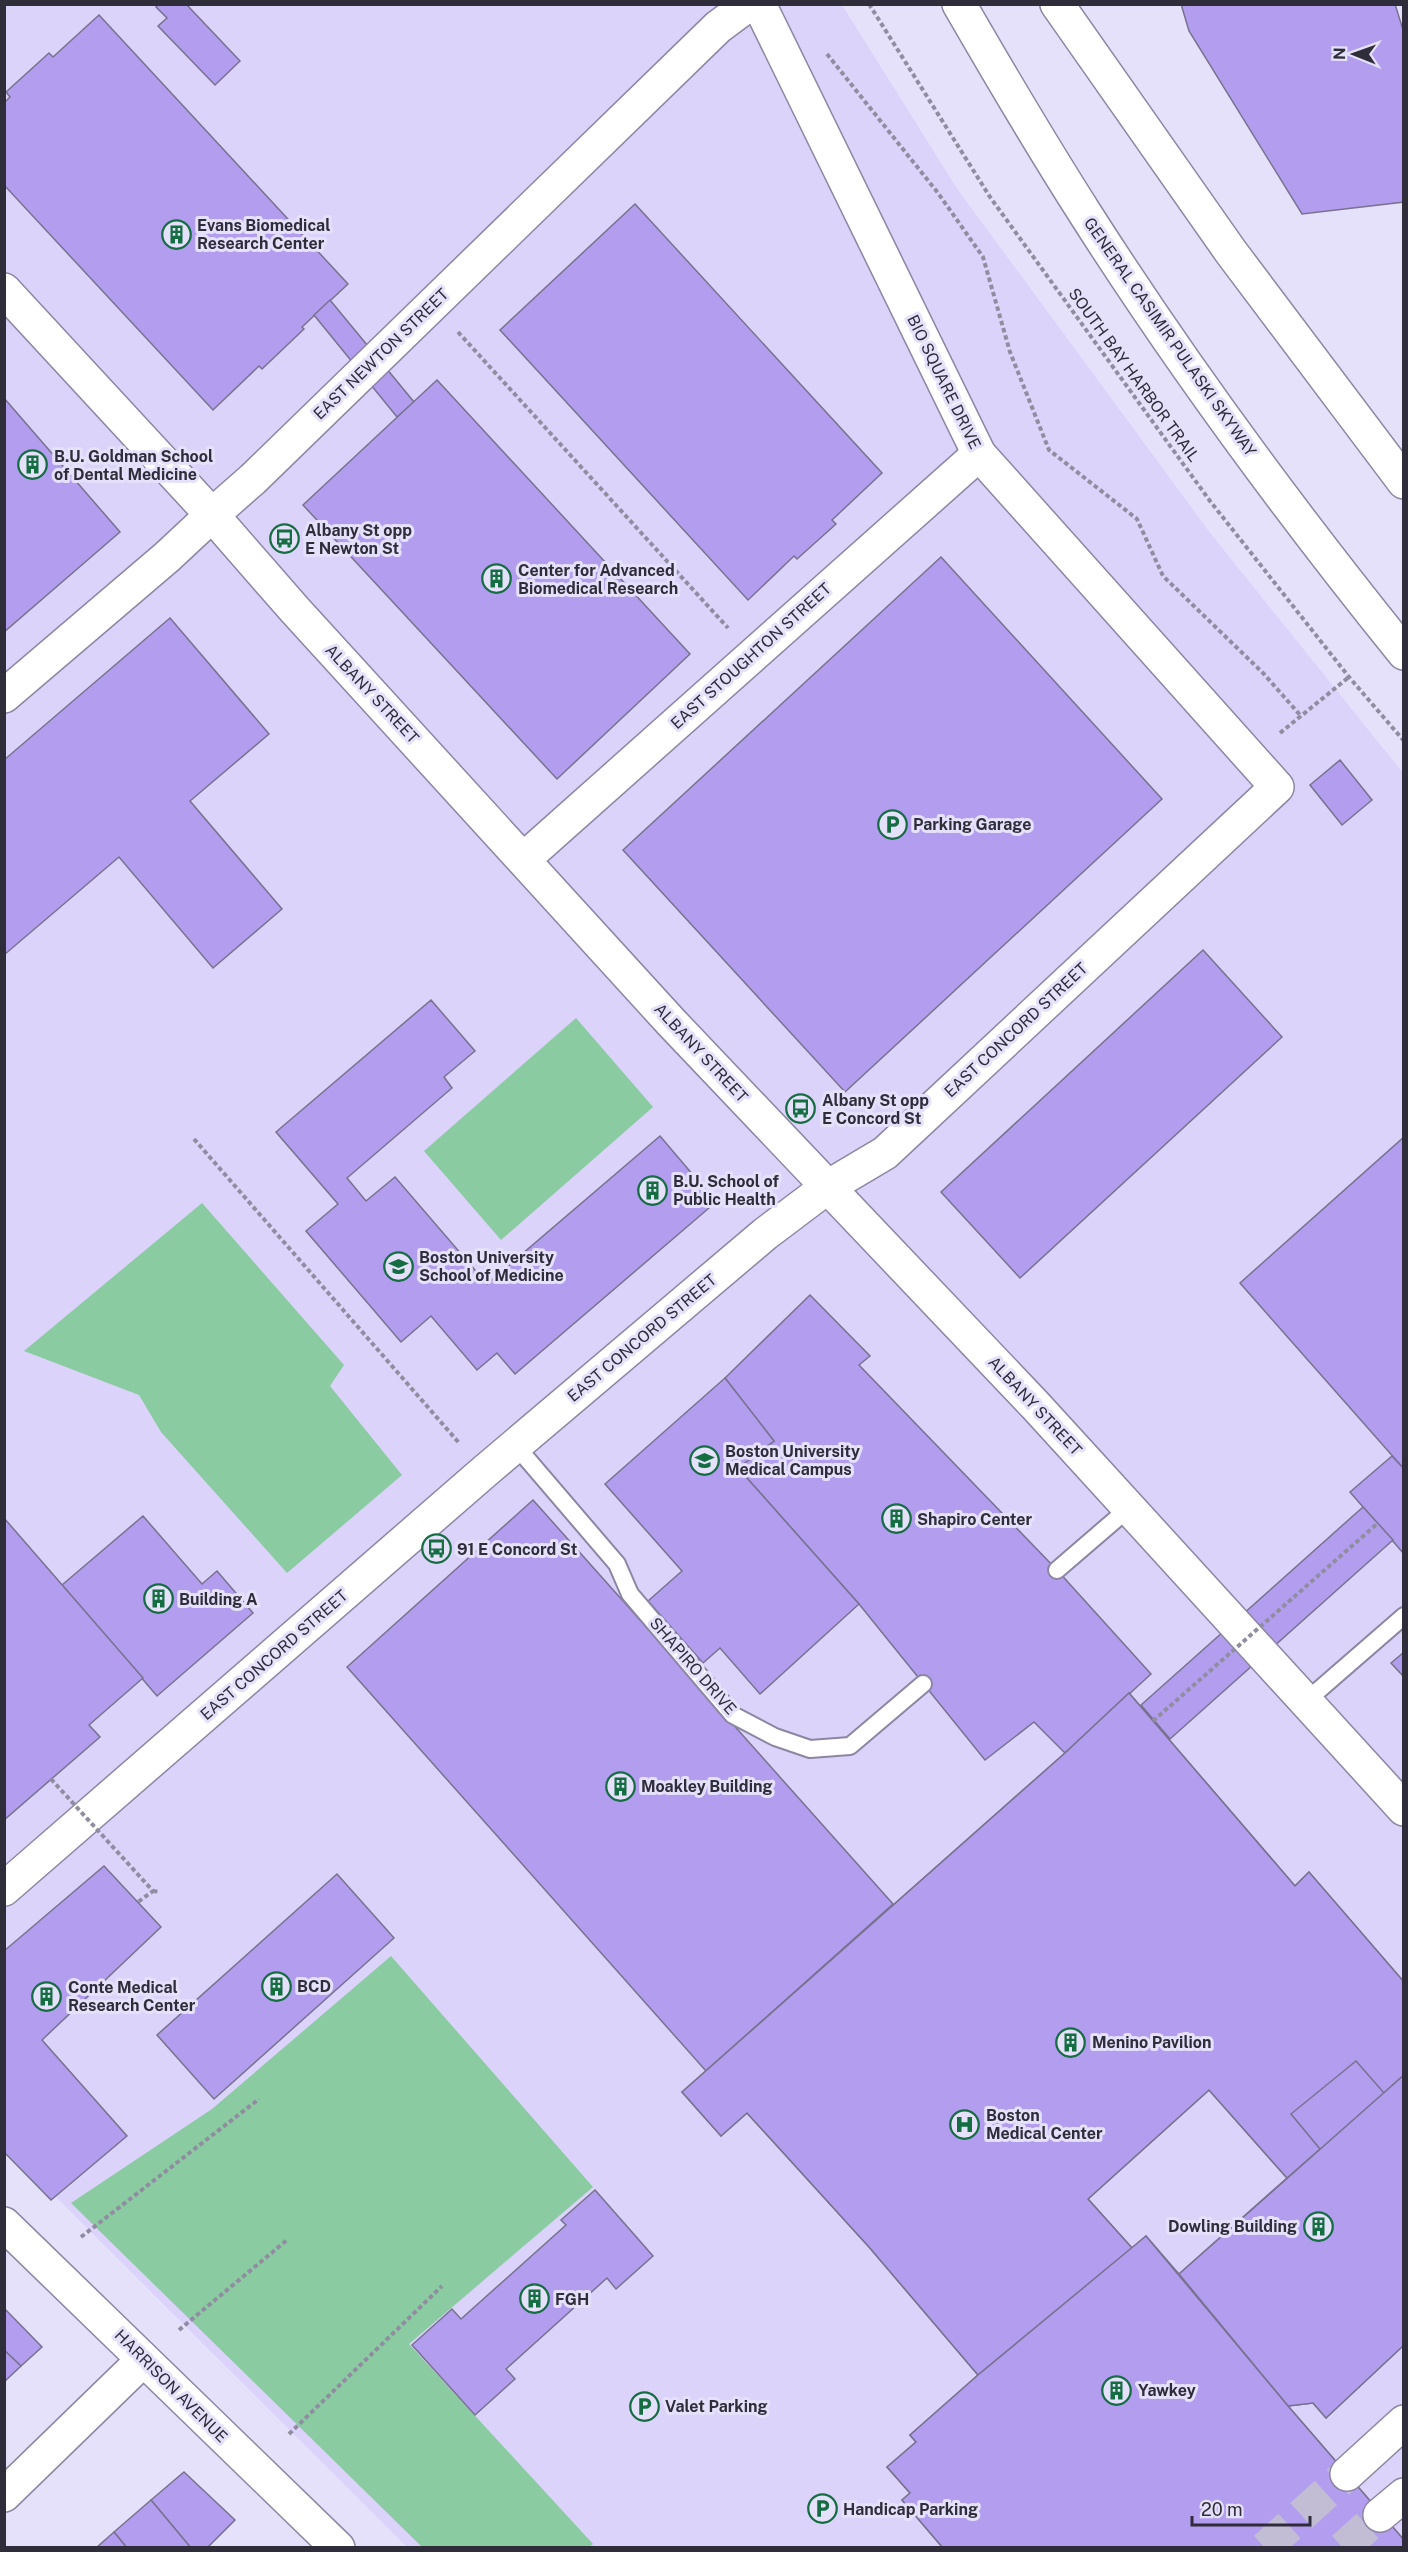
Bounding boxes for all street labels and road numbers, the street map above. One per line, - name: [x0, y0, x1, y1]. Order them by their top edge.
- street label: GENERAL CASIMIR PULASKI SKYWAY: [1080, 214, 1260, 460]
- street label: EAST NEWTON STREET: [310, 284, 453, 423]
- street label: SOUTH BAY HARBOR TRAIL: [1065, 284, 1203, 466]
- street label: BIO SQUARE DRIVE: [903, 312, 985, 452]
- street label: EAST STOUGHTON STREET: [667, 579, 835, 733]
- street label: ALBANY STREET: [321, 640, 423, 748]
- street label: EAST CONCORD STREET: [941, 958, 1092, 1101]
- street label: ALBANY STREET: [650, 999, 752, 1107]
- street label: EAST CONCORD STREET: [564, 1270, 721, 1406]
- street label: ALBANY STREET: [984, 1352, 1086, 1460]
- street label: EAST CONCORD STREET: [197, 1586, 352, 1724]
- street label: SHAPIRO DRIVE: [646, 1614, 740, 1718]
- street label: HARRISON AVENUE: [111, 2326, 231, 2446]

